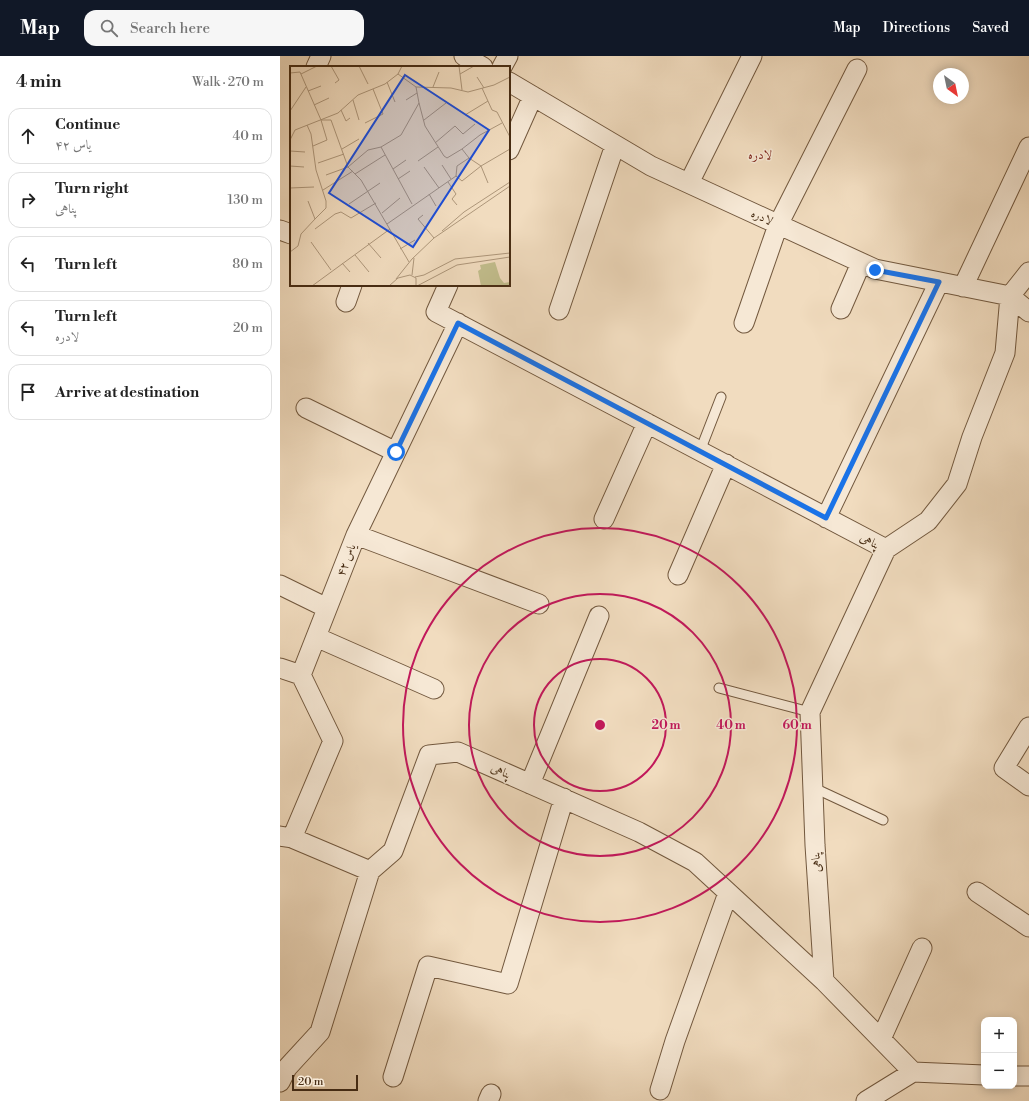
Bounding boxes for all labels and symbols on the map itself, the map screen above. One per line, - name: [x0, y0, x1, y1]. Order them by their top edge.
- inset map: [290, 66, 510, 286]
- north arrow: [933, 68, 969, 104]
- district label: لادره: [748, 147, 772, 163]
- street label: لادره: [749, 206, 775, 229]
- route end: [866, 261, 884, 279]
- route start: [387, 443, 405, 461]
- street label: پناهی: [857, 530, 882, 554]
- street label: یاس ۴۲: [333, 541, 360, 578]
- centre of rings: [593, 718, 607, 732]
- text: 20 m: [651, 718, 681, 733]
- text: 40 m: [716, 718, 746, 733]
- text: 60 m: [782, 718, 812, 733]
- street label: پناهی: [488, 760, 513, 783]
- street label: پناهی: [808, 851, 826, 873]
- scale bar: [292, 1073, 358, 1092]

